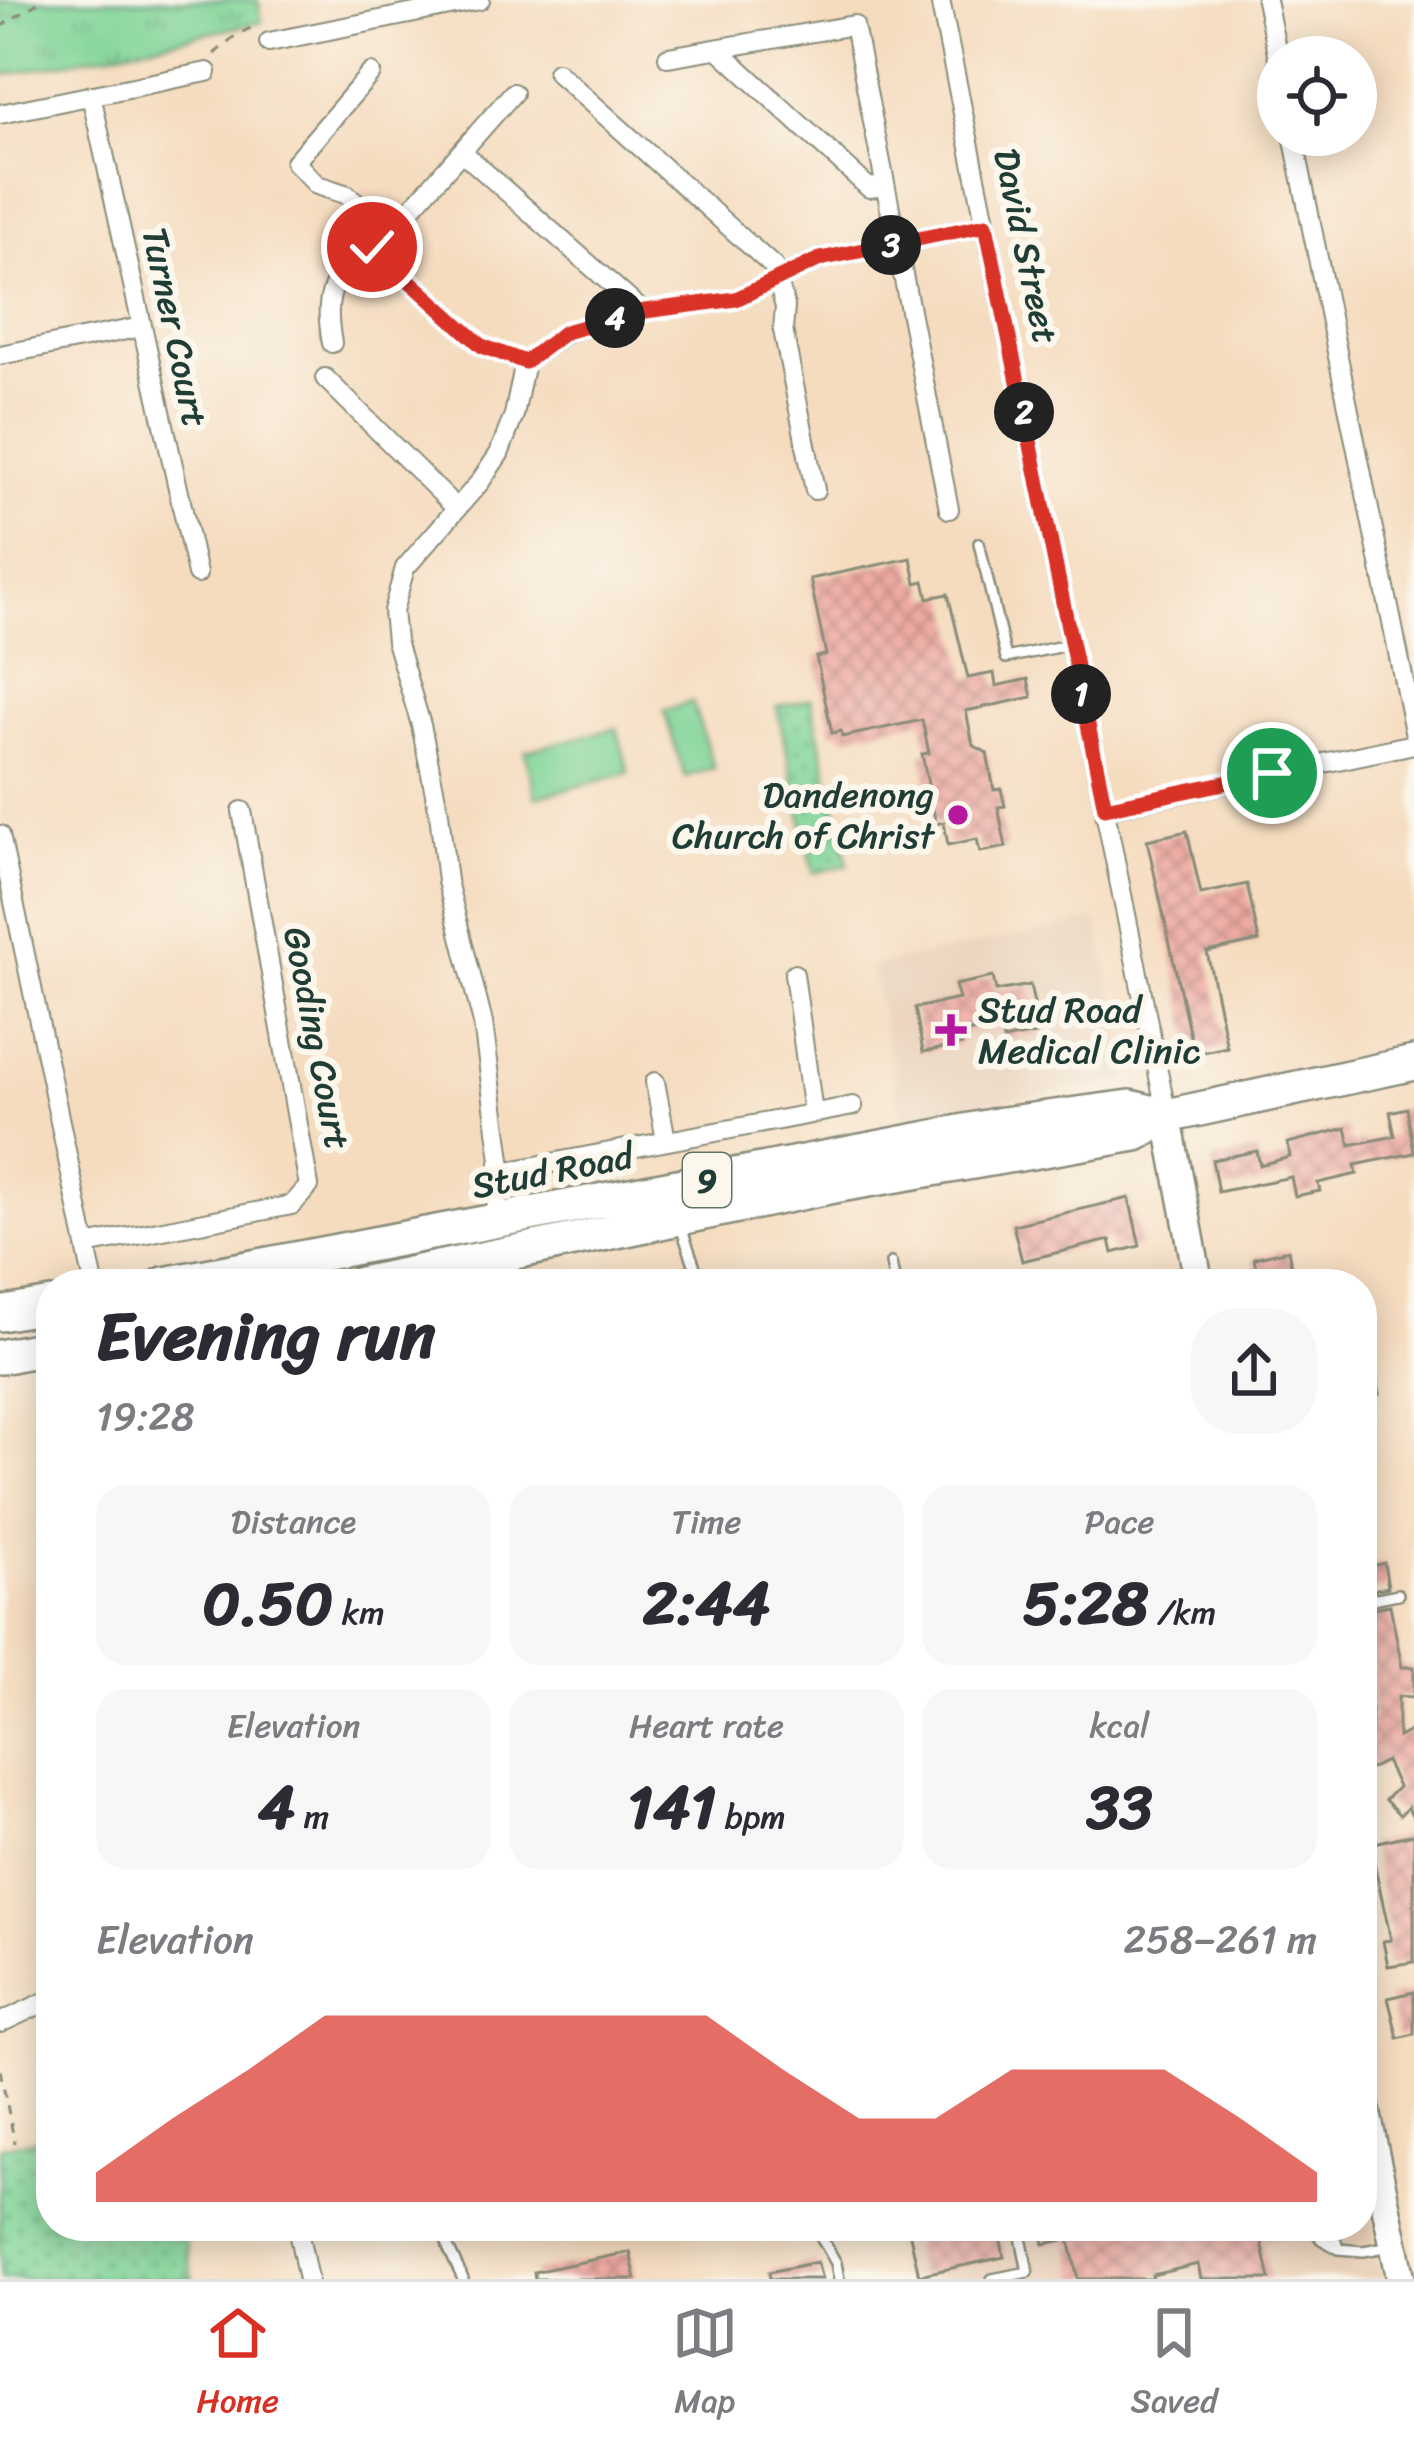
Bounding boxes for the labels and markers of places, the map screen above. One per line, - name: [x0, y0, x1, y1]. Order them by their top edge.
- pin: [321, 196, 423, 298]
- pin: 3: [861, 215, 921, 275]
- pin: 4: [585, 288, 645, 348]
- pin: 2: [994, 382, 1054, 442]
- pin: 1: [1051, 664, 1111, 724]
- pin: [1221, 722, 1323, 824]
- place label: Dandenong Church of Christ: [672, 763, 935, 868]
- marker: Dandenong Church of Christ: [945, 802, 971, 828]
- place label: Stud Road Medical Clinic: [978, 978, 1200, 1083]
- marker: Stud Road Medical Clinic: [935, 1014, 967, 1046]

